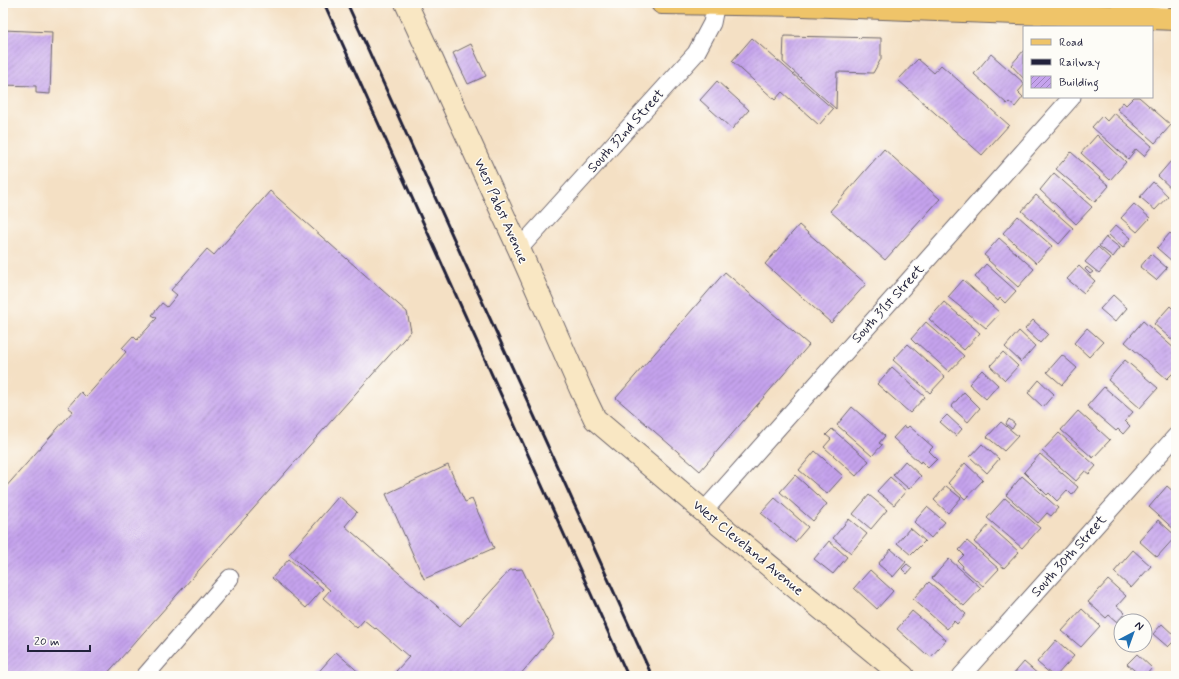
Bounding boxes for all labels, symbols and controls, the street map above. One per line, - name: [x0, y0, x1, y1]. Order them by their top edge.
- legend: [1023, 26, 1153, 98]
- text: Road: [1059, 35, 1083, 51]
- text: Railway: [1059, 55, 1101, 71]
- text: Building: [1059, 75, 1099, 92]
- street label: South 32nd Street: [584, 85, 669, 177]
- street label: West Pabst Avenue: [470, 156, 532, 266]
- street label: South 31st Street: [848, 260, 929, 347]
- street label: West Cleveland Avenue: [689, 496, 807, 600]
- street label: South 30th Street: [1027, 511, 1111, 601]
- north arrow: [1113, 613, 1153, 653]
- text: N: [1132, 619, 1146, 634]
- scale bar: [28, 627, 90, 653]
- text: 20 m: [34, 634, 60, 650]

